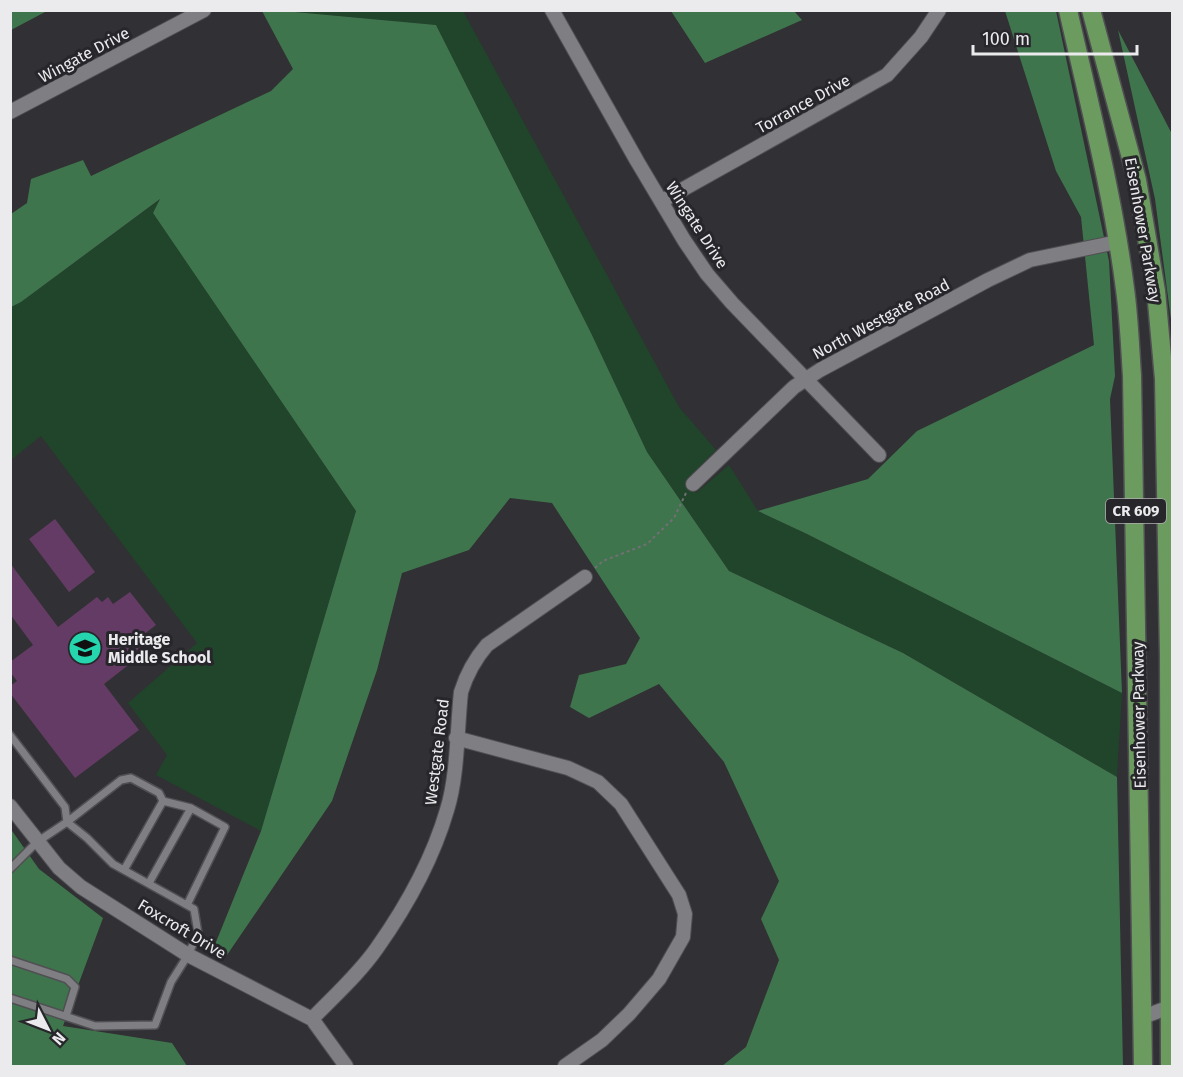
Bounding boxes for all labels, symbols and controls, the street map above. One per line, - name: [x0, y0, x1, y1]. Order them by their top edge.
- scale bar: [973, 18, 1136, 56]
- street label: Wingate Drive: [35, 23, 133, 87]
- text: 100 m: [982, 28, 1030, 50]
- street label: Torrance Drive: [753, 70, 853, 138]
- street label: Eisenhower Parkway: [1121, 156, 1165, 304]
- street label: Wingate Drive: [662, 178, 732, 272]
- street label: North Westgate Road: [809, 275, 953, 363]
- road number: CR 609: [1106, 499, 1166, 523]
- school or university icon: Heritage Middle School: [67, 630, 103, 666]
- place label: Heritage Middle School: [108, 630, 211, 667]
- street label: Eisenhower Parkway: [1128, 641, 1150, 789]
- street label: Westgate Road: [421, 698, 453, 806]
- street label: Foxcroft Drive: [134, 895, 230, 963]
- north arrow: [18, 999, 78, 1059]
- text: N: [48, 1028, 69, 1049]

